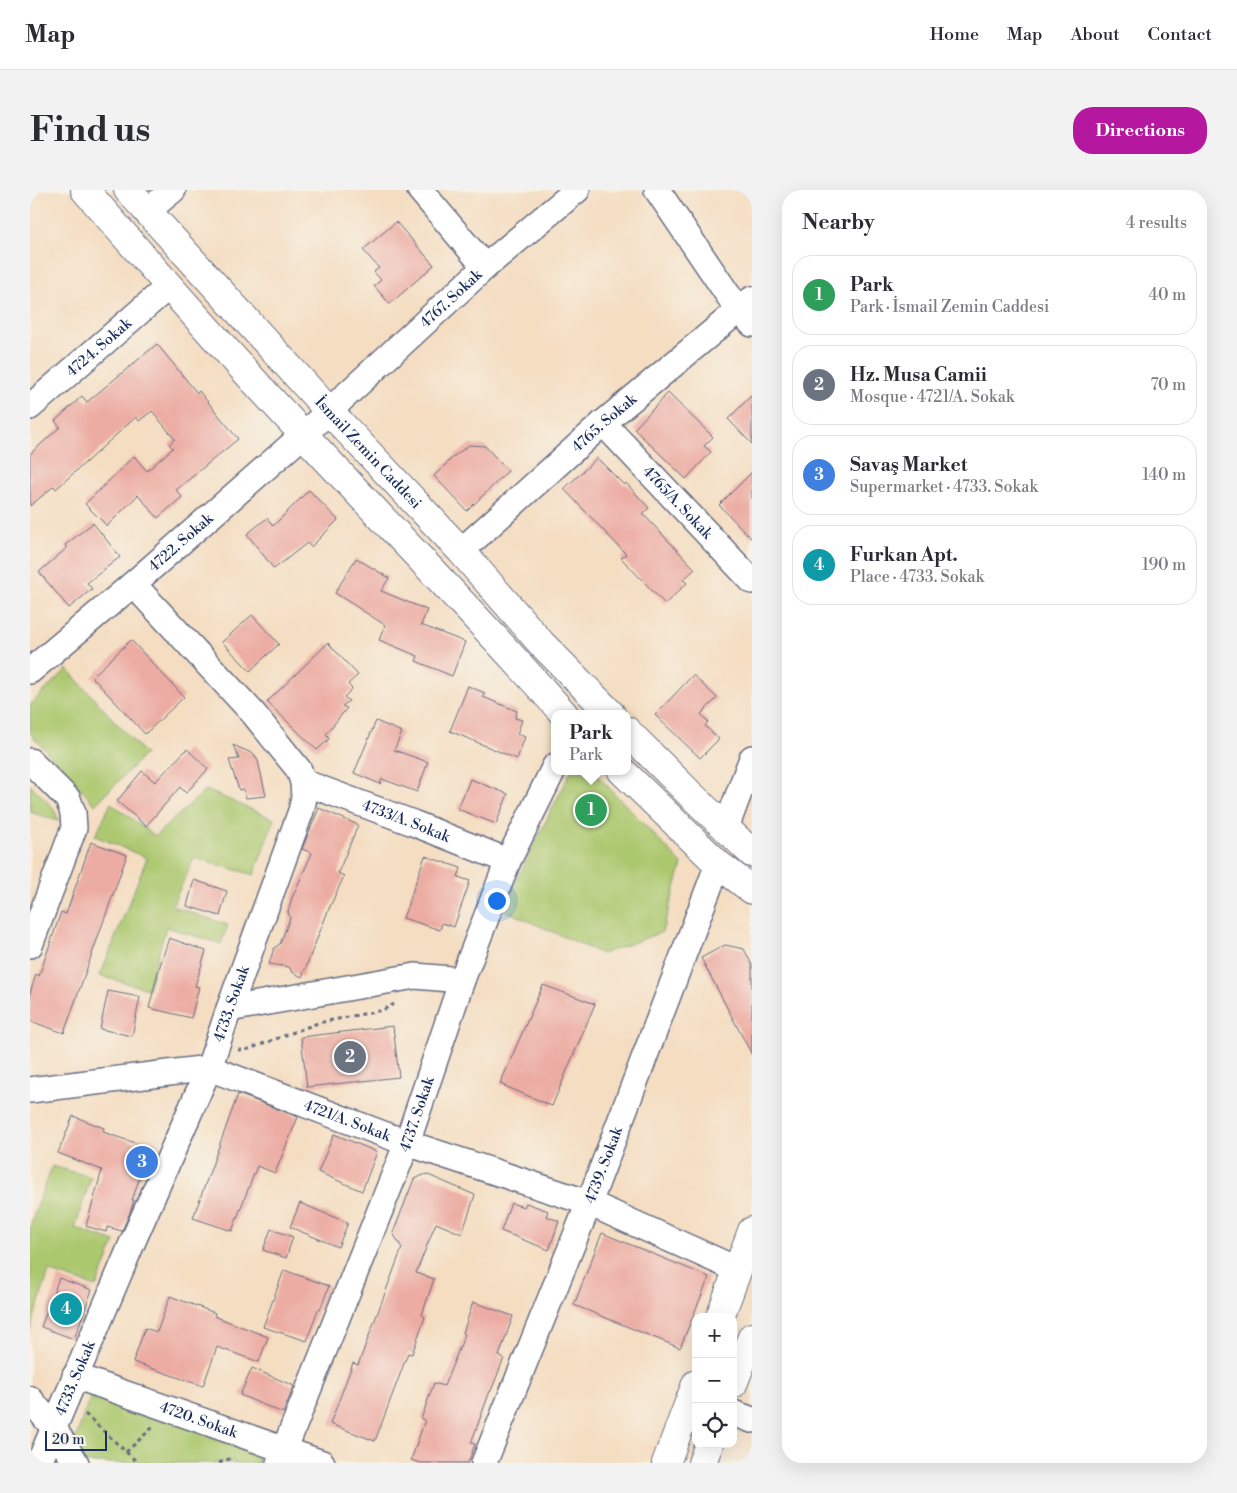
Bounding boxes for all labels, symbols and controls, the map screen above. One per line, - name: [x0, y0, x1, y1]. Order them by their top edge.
- text: Map: [25, 20, 75, 50]
- text: Home: [930, 23, 979, 46]
- text: Map: [1007, 23, 1043, 46]
- text: About: [1071, 23, 1120, 46]
- text: Contact: [1148, 23, 1212, 46]
- button: Directions: [1073, 107, 1207, 154]
- text: Find us: [30, 109, 150, 152]
- text: Nearby: [802, 210, 875, 236]
- text: 4 results: [1126, 213, 1187, 233]
- street label: 4767. Sokak: [416, 264, 487, 332]
- text: Park: [850, 273, 894, 297]
- text: 1: [815, 285, 823, 305]
- text: 40 m: [1149, 285, 1186, 305]
- text: Park · İsmail Zemin Caddesi: [850, 297, 1049, 317]
- street label: 4724. Sokak: [62, 313, 136, 381]
- text: Hz. Musa Camii: [850, 363, 987, 387]
- text: 2: [814, 375, 824, 395]
- text: 70 m: [1150, 375, 1186, 395]
- text: Mosque · 4721/A. Sokak: [850, 387, 1014, 407]
- street label: 4765. Sokak: [568, 389, 641, 456]
- street label: İsmail Zemin Caddesi: [311, 392, 426, 513]
- text: Savaş Market: [850, 453, 967, 477]
- street label: 4765/A. Sokak: [639, 462, 718, 544]
- text: 3: [814, 465, 824, 485]
- text: 140 m: [1142, 465, 1186, 485]
- text: Supermarket · 4733. Sokak: [850, 477, 1038, 497]
- street label: 4722. Sokak: [144, 508, 218, 576]
- text: Furkan Apt.: [850, 543, 958, 567]
- text: 4: [814, 555, 824, 575]
- text: 190 m: [1142, 555, 1186, 575]
- text: Place · 4733. Sokak: [850, 567, 984, 587]
- popup: [551, 710, 631, 775]
- text: Park: [569, 721, 613, 745]
- text: Park: [569, 745, 602, 765]
- pin: 1: [575, 791, 607, 829]
- street label: 4733/A. Sokak: [359, 795, 454, 847]
- your location: [484, 888, 510, 914]
- street label: 4733. Sokak: [209, 962, 254, 1044]
- pin: 2: [334, 1038, 366, 1076]
- street label: 4737. Sokak: [395, 1073, 439, 1155]
- street label: 4721/A. Sokak: [301, 1095, 394, 1146]
- street label: 4739. Sokak: [580, 1123, 627, 1206]
- pin: 3: [126, 1143, 158, 1181]
- pin: 4: [50, 1290, 82, 1328]
- map controls: [692, 1313, 737, 1448]
- button: +: [692, 1313, 737, 1358]
- street label: 4733. Sokak: [51, 1337, 100, 1419]
- button: −: [692, 1358, 737, 1403]
- street label: 4720. Sokak: [157, 1397, 241, 1442]
- button: locate: [692, 1403, 737, 1448]
- scale bar: [45, 1428, 108, 1451]
- text: 20 m: [52, 1431, 84, 1449]

